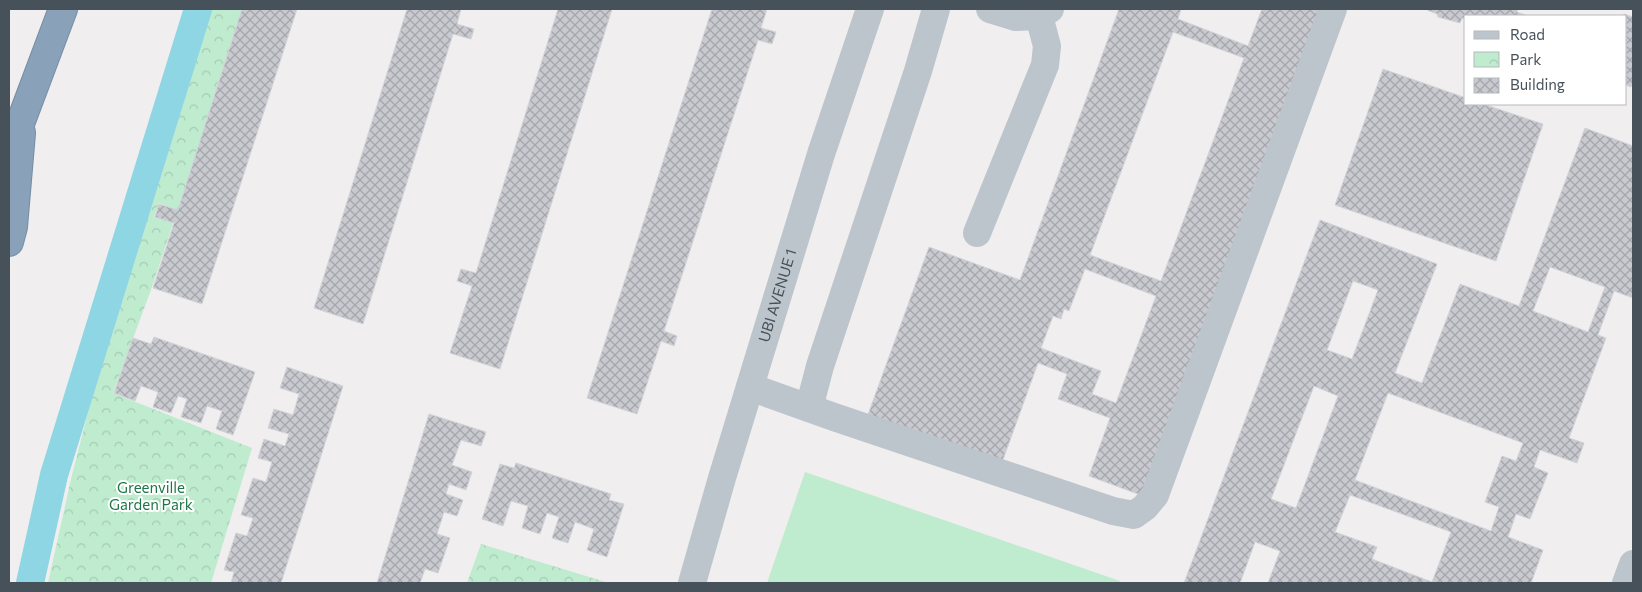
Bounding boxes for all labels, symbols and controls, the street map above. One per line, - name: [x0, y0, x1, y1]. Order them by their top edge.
- legend: [1464, 15, 1627, 105]
- text: Road: [1510, 25, 1545, 43]
- text: Park: [1510, 50, 1541, 68]
- text: Building: [1510, 75, 1565, 93]
- street label: UBI AVENUE 1: [754, 246, 800, 344]
- park label: Greenville Garden Park: [109, 478, 193, 513]

